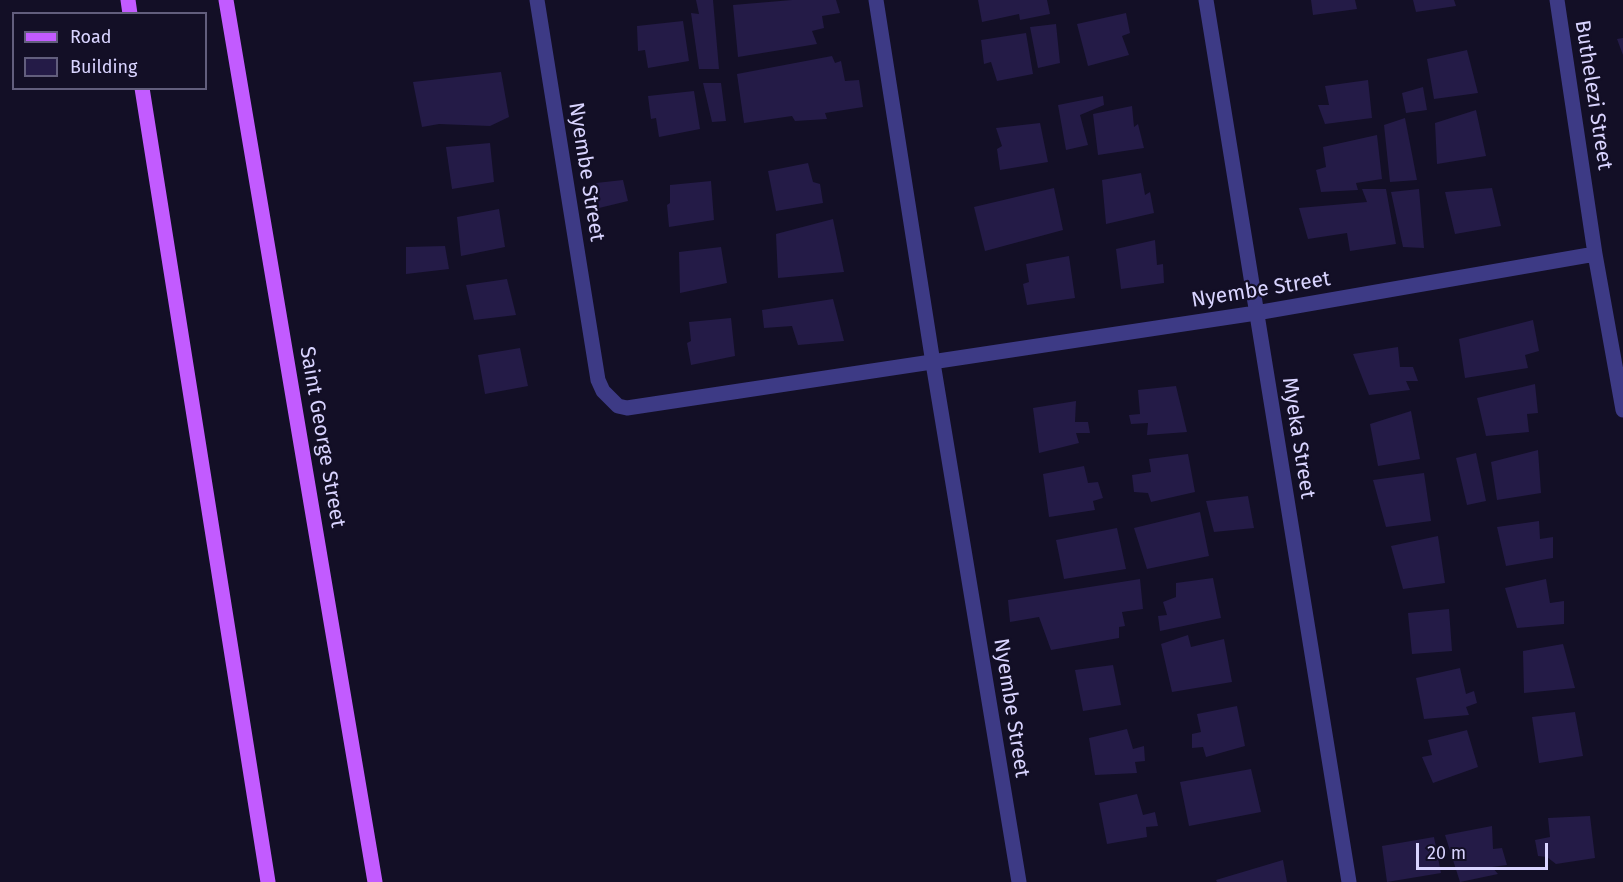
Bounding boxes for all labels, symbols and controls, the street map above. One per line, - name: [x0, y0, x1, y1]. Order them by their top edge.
- legend: [12, 12, 207, 90]
- street label: Buthelezi Street: [1569, 18, 1617, 172]
- text: Road: [70, 26, 112, 48]
- text: Building: [70, 56, 137, 78]
- street label: Nyembe Street: [563, 101, 609, 243]
- street label: Nyembe Street: [1190, 267, 1332, 313]
- street label: Saint George Street: [294, 344, 350, 530]
- street label: Myeka Street: [1276, 376, 1320, 500]
- street label: Nyembe Street: [988, 637, 1034, 779]
- scale bar: [1419, 831, 1551, 869]
- text: 20 m: [1427, 842, 1466, 864]

